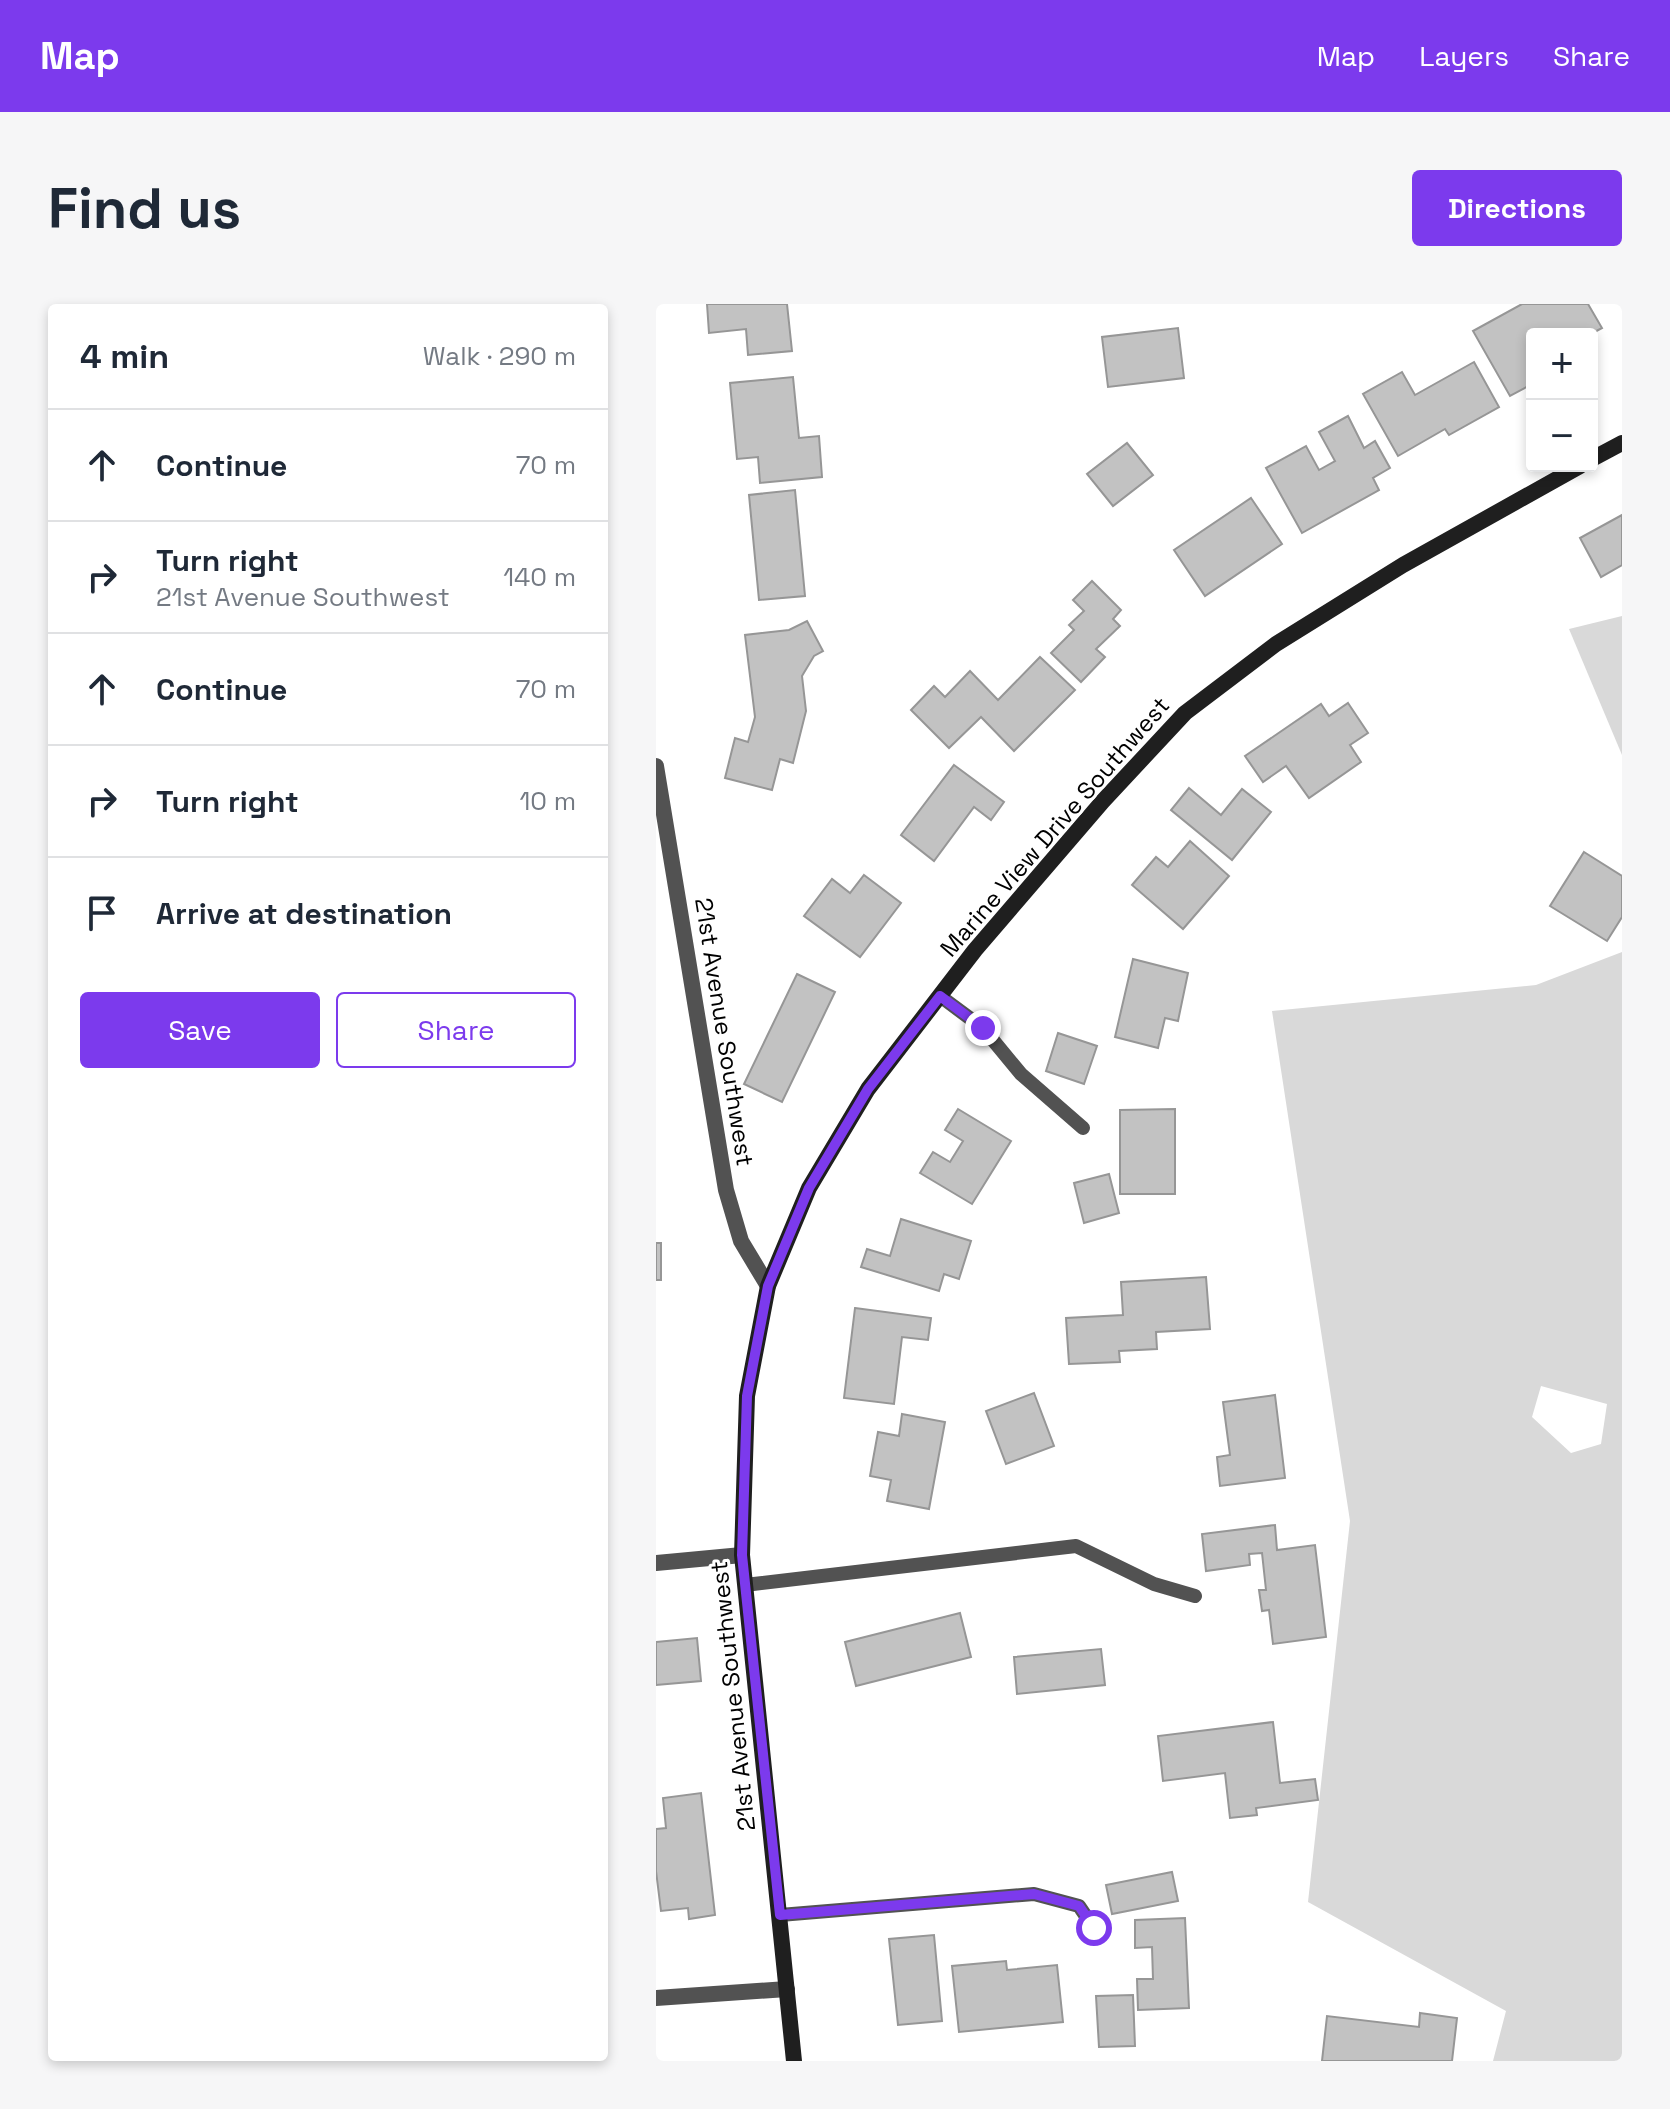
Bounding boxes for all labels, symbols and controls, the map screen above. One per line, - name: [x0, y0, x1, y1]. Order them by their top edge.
- text: Map: [40, 32, 120, 80]
- text: Map: [1317, 38, 1375, 74]
- text: Layers: [1419, 38, 1509, 74]
- text: Share: [1553, 38, 1630, 74]
- button: Directions: [1412, 170, 1622, 246]
- text: Find us: [48, 173, 241, 244]
- map controls: [1526, 328, 1598, 472]
- button: +: [1526, 328, 1598, 400]
- text: 4 min: [80, 335, 169, 378]
- text: Walk · 290 m: [423, 339, 576, 373]
- button: −: [1526, 400, 1598, 472]
- icon: ahead: [80, 443, 124, 487]
- text: Continue: [156, 446, 287, 485]
- text: 70 m: [516, 448, 576, 482]
- text: Turn right: [156, 541, 299, 580]
- icon: right: [80, 555, 124, 599]
- text: 140 m: [503, 560, 576, 594]
- text: 21st Avenue Southwest: [156, 580, 450, 614]
- icon: ahead: [80, 667, 124, 711]
- text: Continue: [156, 670, 287, 709]
- text: 70 m: [516, 672, 576, 706]
- street label: Marine View Drive Southwest: [933, 690, 1176, 963]
- icon: right: [80, 779, 124, 823]
- text: Turn right: [156, 782, 299, 821]
- text: 10 m: [519, 784, 576, 818]
- icon: arrive: [80, 891, 124, 935]
- text: Arrive at destination: [156, 894, 452, 933]
- street label: 21st Avenue Southwest: [688, 896, 761, 1168]
- button: Save: [80, 992, 320, 1068]
- button: Share: [336, 992, 576, 1068]
- route end: [965, 1010, 1001, 1046]
- street label: 21st Avenue Southwest: [703, 1560, 762, 1833]
- route start: [1076, 1910, 1112, 1946]

